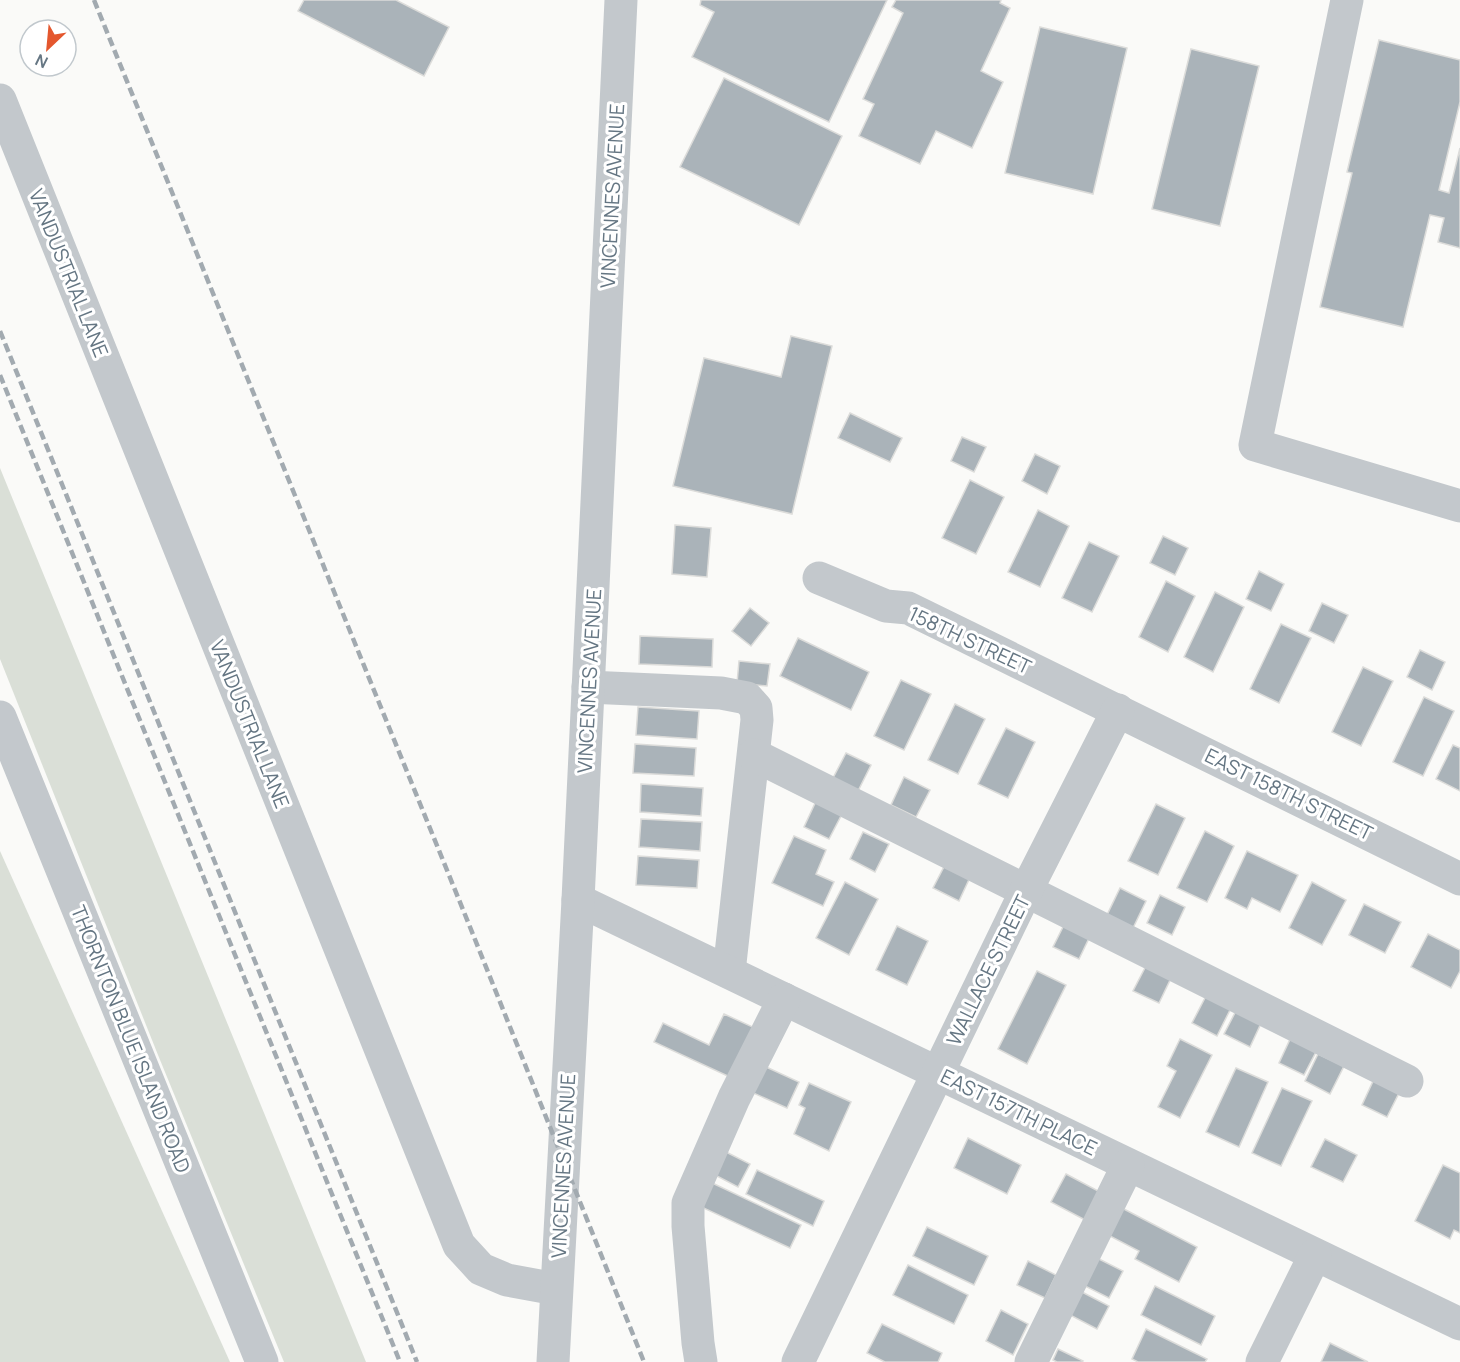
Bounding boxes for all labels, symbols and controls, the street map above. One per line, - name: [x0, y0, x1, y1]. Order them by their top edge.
- north arrow: [18, 18, 78, 78]
- text: N: [31, 49, 51, 74]
- street label: VINCENNES AVENUE: [594, 103, 630, 289]
- street label: VANDUSTRIAL LANE: [23, 185, 115, 361]
- street label: VINCENNES AVENUE: [571, 588, 607, 774]
- street label: 158TH STREET: [904, 600, 1036, 680]
- street label: VANDUSTRIAL LANE: [204, 636, 296, 812]
- street label: EAST 158TH STREET: [1201, 742, 1377, 846]
- street label: WALLACE STREET: [940, 890, 1036, 1050]
- street label: THORNTON BLUE ISLAND ROAD: [65, 901, 197, 1177]
- street label: EAST 157TH PLACE: [936, 1062, 1102, 1162]
- street label: VINCENNES AVENUE: [545, 1073, 581, 1259]

